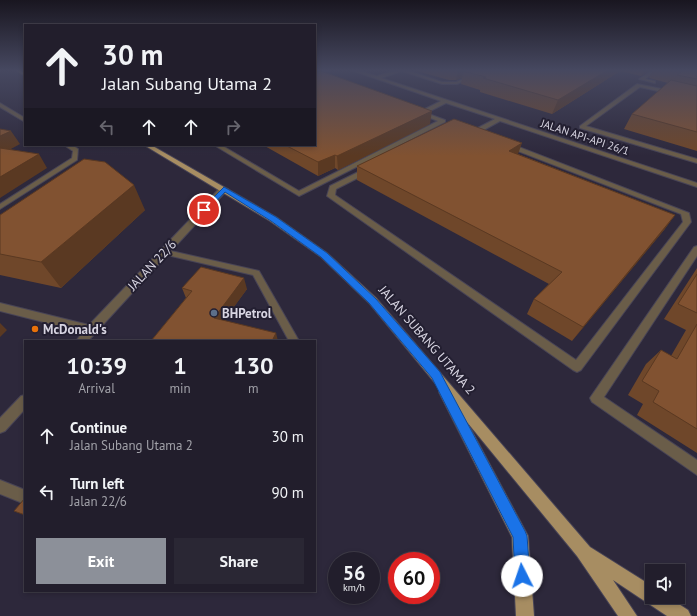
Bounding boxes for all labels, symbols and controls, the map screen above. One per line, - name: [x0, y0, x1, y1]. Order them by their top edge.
- text: 30 m: [102, 36, 163, 73]
- icon: ahead: [36, 40, 88, 92]
- text: Jalan Subang Utama 2: [102, 72, 272, 95]
- icon: left: [96, 116, 118, 138]
- icon: ahead: [138, 116, 160, 138]
- icon: ahead: [180, 116, 202, 138]
- icon: right: [222, 116, 244, 138]
- street label: JALAN API-API 26/1: [538, 116, 631, 158]
- pin: [187, 193, 221, 227]
- icon: arrive: [193, 199, 215, 221]
- street label: JALAN 22/6: [123, 236, 180, 295]
- street label: JALAN SUBANG UTAMA 2: [374, 281, 479, 398]
- place label: BHPetrol: [222, 305, 272, 322]
- marker: BHPetrol: [209, 308, 219, 318]
- place label: McDonald's: [43, 321, 107, 338]
- marker: McDonald's: [30, 324, 40, 334]
- text: 10:39: [66, 350, 127, 381]
- text: 1: [173, 350, 187, 381]
- text: 130: [233, 350, 274, 381]
- text: Arrival: [79, 380, 115, 397]
- text: min: [169, 380, 191, 397]
- text: m: [248, 380, 259, 397]
- text: Continue: [70, 418, 127, 437]
- icon: ahead: [36, 425, 58, 447]
- text: 30 m: [271, 427, 304, 446]
- text: Jalan Subang Utama 2: [70, 437, 193, 454]
- text: Turn left: [70, 474, 124, 493]
- icon: left: [36, 481, 58, 503]
- text: 90 m: [271, 483, 304, 502]
- text: Jalan 22/6: [70, 493, 127, 510]
- button: Exit: [36, 538, 166, 584]
- button: Share: [174, 538, 304, 584]
- speed limit sign: 60: [388, 552, 440, 604]
- position arrow: [501, 555, 543, 597]
- text: 56: [343, 560, 365, 586]
- map controls: [645, 564, 685, 604]
- button: sound: [645, 564, 685, 604]
- text: km/h: [343, 581, 365, 594]

